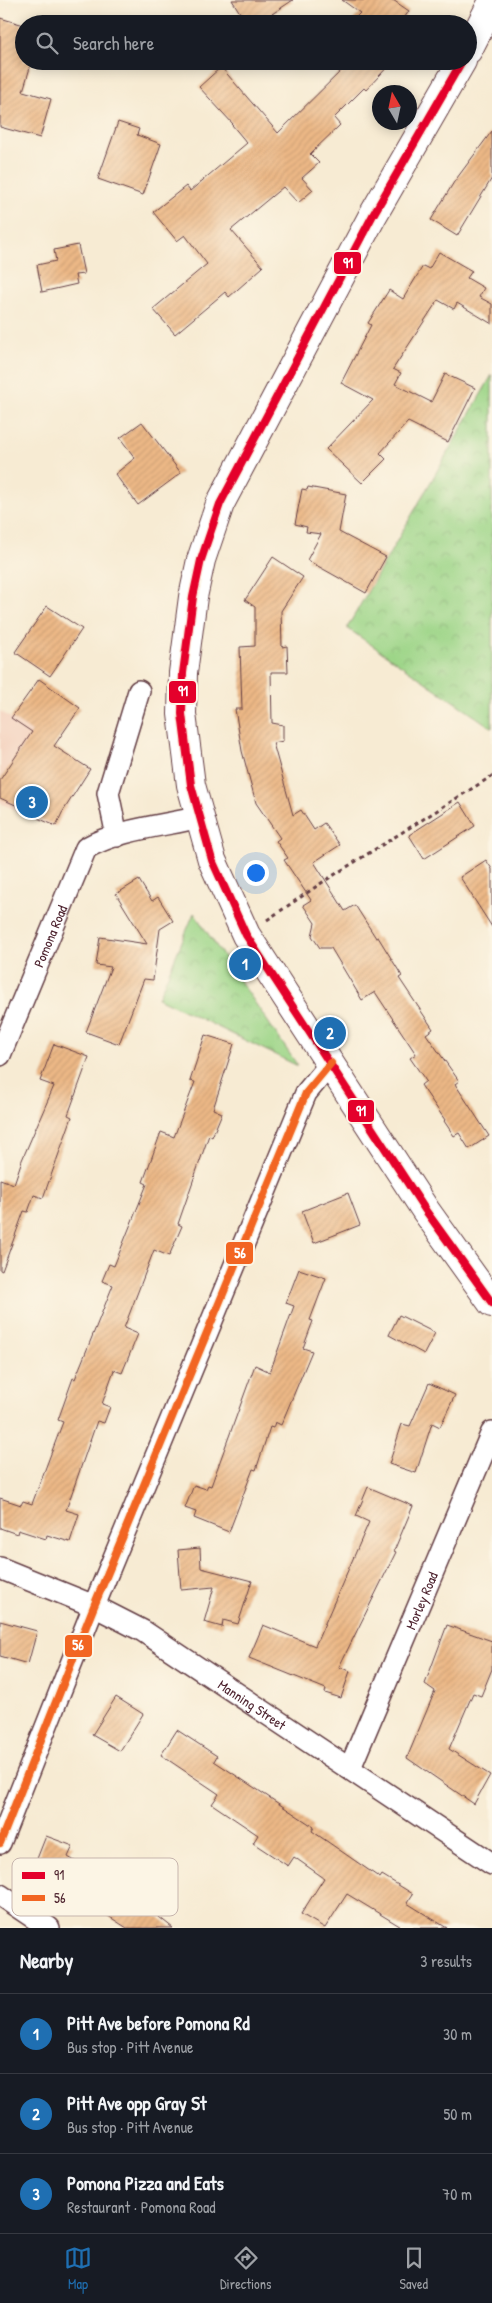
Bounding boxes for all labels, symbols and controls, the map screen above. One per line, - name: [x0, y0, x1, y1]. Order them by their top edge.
- search box: [15, 15, 477, 70]
- icon: search: [33, 29, 61, 57]
- text: Search here: [73, 30, 154, 56]
- north arrow: [372, 85, 417, 130]
- line badge: 91: [333, 251, 362, 275]
- text: 91: [343, 253, 353, 272]
- line badge: 91: [168, 680, 197, 704]
- text: 91: [178, 681, 188, 700]
- pin: 3: [16, 783, 48, 821]
- your location: [243, 860, 269, 886]
- street label: Pomona Road: [28, 901, 71, 970]
- pin: 1: [229, 945, 261, 983]
- pin: 2: [314, 1014, 346, 1052]
- line badge: 91: [347, 1099, 375, 1123]
- text: 91: [356, 1101, 366, 1120]
- line badge: 56: [225, 1241, 254, 1265]
- text: 56: [234, 1243, 246, 1262]
- street label: Morley Road: [400, 1568, 442, 1632]
- line badge: 56: [64, 1634, 93, 1658]
- text: 56: [72, 1635, 84, 1654]
- street label: Manning Street: [215, 1674, 290, 1734]
- legend: [12, 1858, 178, 1916]
- text: 91: [54, 1865, 64, 1884]
- text: 56: [54, 1888, 66, 1907]
- text: Nearby: [20, 1946, 73, 1975]
- text: 3 results: [420, 1950, 472, 1972]
- text: Pitt Ave before Pomona Rd: [67, 2010, 250, 2036]
- text: 1: [33, 2023, 39, 2045]
- text: 30 m: [443, 2023, 472, 2045]
- text: Bus stop · Pitt Avenue: [67, 2036, 193, 2058]
- text: Pitt Ave opp Gray St: [67, 2090, 206, 2116]
- text: 2: [32, 2103, 40, 2125]
- text: 50 m: [444, 2103, 472, 2125]
- text: Bus stop · Pitt Avenue: [67, 2116, 193, 2138]
- text: Pomona Pizza and Eats: [67, 2170, 224, 2196]
- text: 3: [32, 2183, 40, 2205]
- text: 70 m: [442, 2183, 472, 2205]
- text: Restaurant · Pomona Road: [67, 2196, 216, 2218]
- tab: Map: [64, 2244, 92, 2293]
- tab: Directions: [220, 2244, 271, 2293]
- tab: Saved: [399, 2244, 428, 2293]

